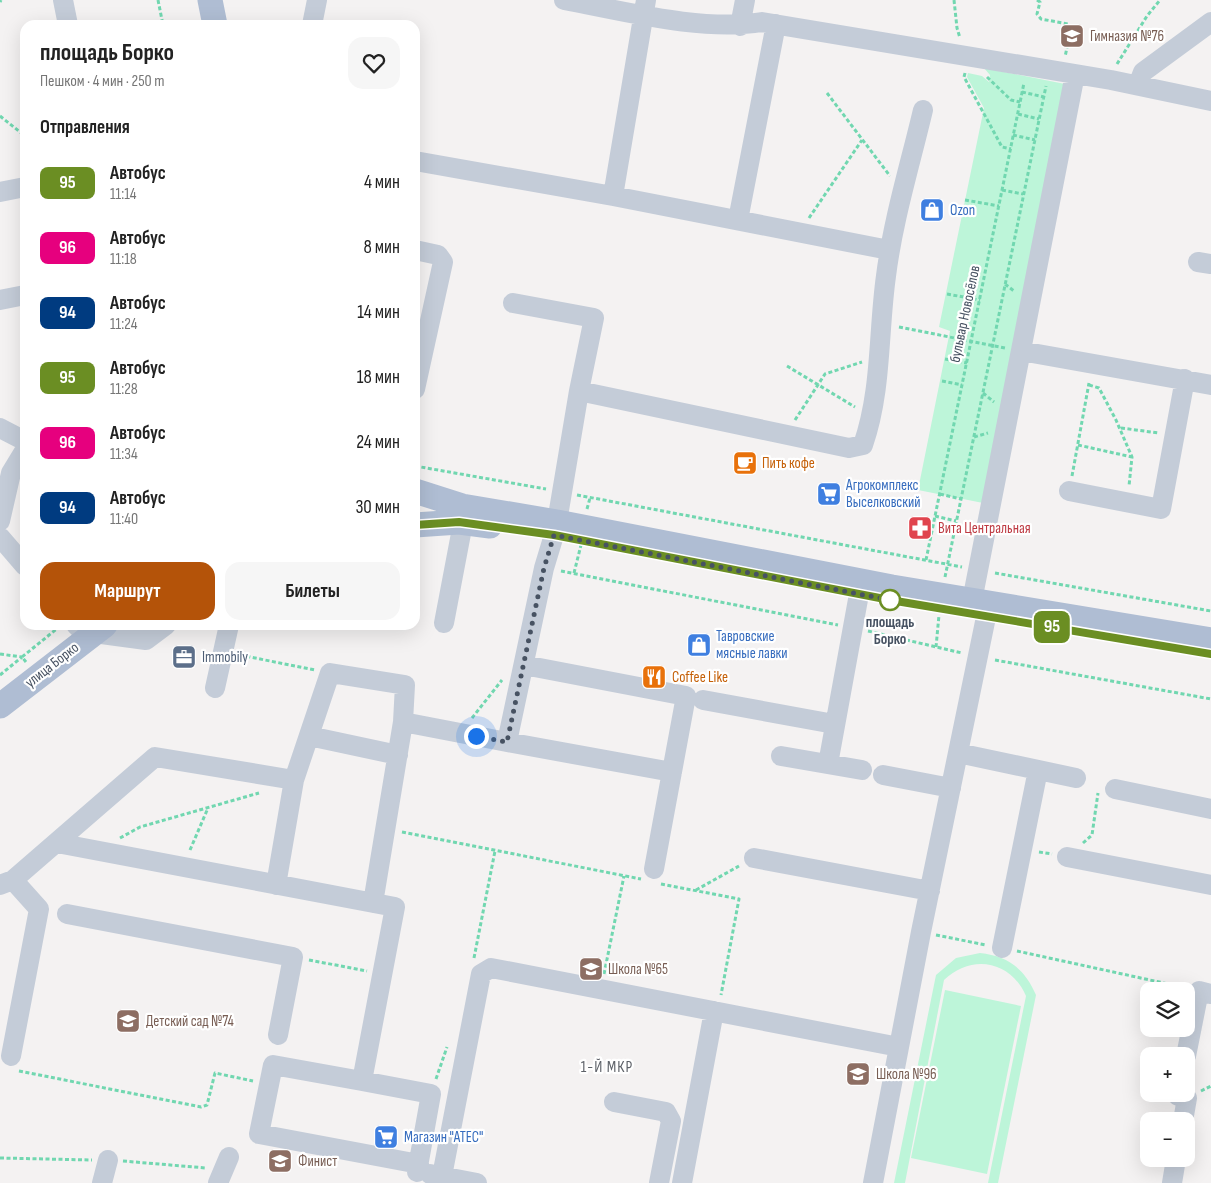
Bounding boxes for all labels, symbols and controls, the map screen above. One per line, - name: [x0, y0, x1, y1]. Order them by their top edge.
- school or university icon: Гимназия №76: [1059, 23, 1085, 49]
- place label: Гимназия №76: [1090, 27, 1164, 46]
- button: heart: [348, 37, 400, 89]
- text: площадь Борко: [40, 38, 174, 67]
- text: Пешком · 4 мин · 250 m: [40, 72, 165, 91]
- text: Отправления: [40, 116, 130, 139]
- text: Автобус: [110, 162, 166, 185]
- text: 4 мин: [364, 171, 400, 194]
- text: 95: [59, 172, 76, 193]
- text: 11:14: [110, 185, 137, 204]
- shop icon: Ozon: [919, 197, 945, 223]
- place label: Ozon: [950, 201, 975, 220]
- text: Автобус: [110, 227, 166, 250]
- text: 8 мин: [364, 236, 400, 259]
- text: 96: [59, 237, 76, 258]
- text: 11:18: [110, 250, 137, 269]
- street label: бульвар Новосёлов: [945, 263, 985, 364]
- text: Автобус: [110, 292, 166, 315]
- text: 14 мин: [357, 301, 400, 324]
- text: 94: [59, 302, 76, 323]
- text: 11:24: [110, 315, 137, 334]
- text: Автобус: [110, 357, 166, 380]
- text: 18 мин: [357, 366, 400, 389]
- text: 95: [59, 367, 76, 388]
- text: 11:28: [110, 380, 138, 399]
- text: Автобус: [110, 422, 166, 445]
- text: 24 мин: [356, 431, 400, 454]
- text: 96: [59, 432, 76, 453]
- text: 11:34: [110, 445, 138, 464]
- cafe icon: Пить кофе: [732, 450, 758, 476]
- place label: Пить кофе: [762, 454, 815, 473]
- place label: Агрокомплекс Выселковский: [845, 476, 920, 512]
- supermarket icon: Агрокомплекс Выселковский: [816, 481, 842, 507]
- text: Автобус: [110, 487, 166, 510]
- text: 30 мин: [355, 496, 400, 519]
- text: 94: [59, 497, 76, 518]
- text: 11:40: [110, 510, 138, 529]
- pharmacy icon: Вита Центральная: [907, 515, 933, 541]
- place label: Вита Центральная: [938, 519, 1031, 538]
- button: Маршрут: [40, 562, 215, 620]
- button: Билеты: [225, 562, 400, 620]
- marker: площадь Борко: [879, 589, 901, 611]
- line badge: 95: [1030, 611, 1074, 643]
- place label: площадь Борко: [866, 613, 914, 649]
- text: 95: [1044, 616, 1060, 637]
- place label: Тавровские мясные лавки: [716, 627, 788, 663]
- shop icon: Тавровские мясные лавки: [686, 632, 712, 658]
- street label: улица Борко: [21, 638, 83, 692]
- office icon: Immobily: [171, 644, 197, 670]
- place label: Immobily: [202, 648, 248, 667]
- restaurant icon: Coffee Like: [641, 664, 667, 690]
- place label: Coffee Like: [672, 668, 728, 687]
- your location: [464, 724, 489, 749]
- school or university icon: Школа №65: [578, 956, 604, 982]
- place label: Школа №65: [608, 960, 668, 979]
- map controls: [1140, 982, 1195, 1167]
- button: layers: [1140, 982, 1195, 1037]
- school or university icon: Детский сад №74: [115, 1008, 141, 1034]
- place label: Детский сад №74: [146, 1012, 234, 1031]
- button: +: [1140, 1047, 1195, 1102]
- district label: 1-Й МКР: [581, 1058, 633, 1077]
- school or university icon: Школа №96: [845, 1061, 871, 1087]
- place label: Школа №96: [876, 1065, 937, 1084]
- button: −: [1140, 1112, 1195, 1167]
- supermarket icon: Магазин "АТЕС": [373, 1124, 399, 1150]
- place label: Магазин "АТЕС": [404, 1128, 483, 1147]
- school or university icon: Финист: [267, 1148, 293, 1174]
- place label: Финист: [298, 1152, 337, 1171]

